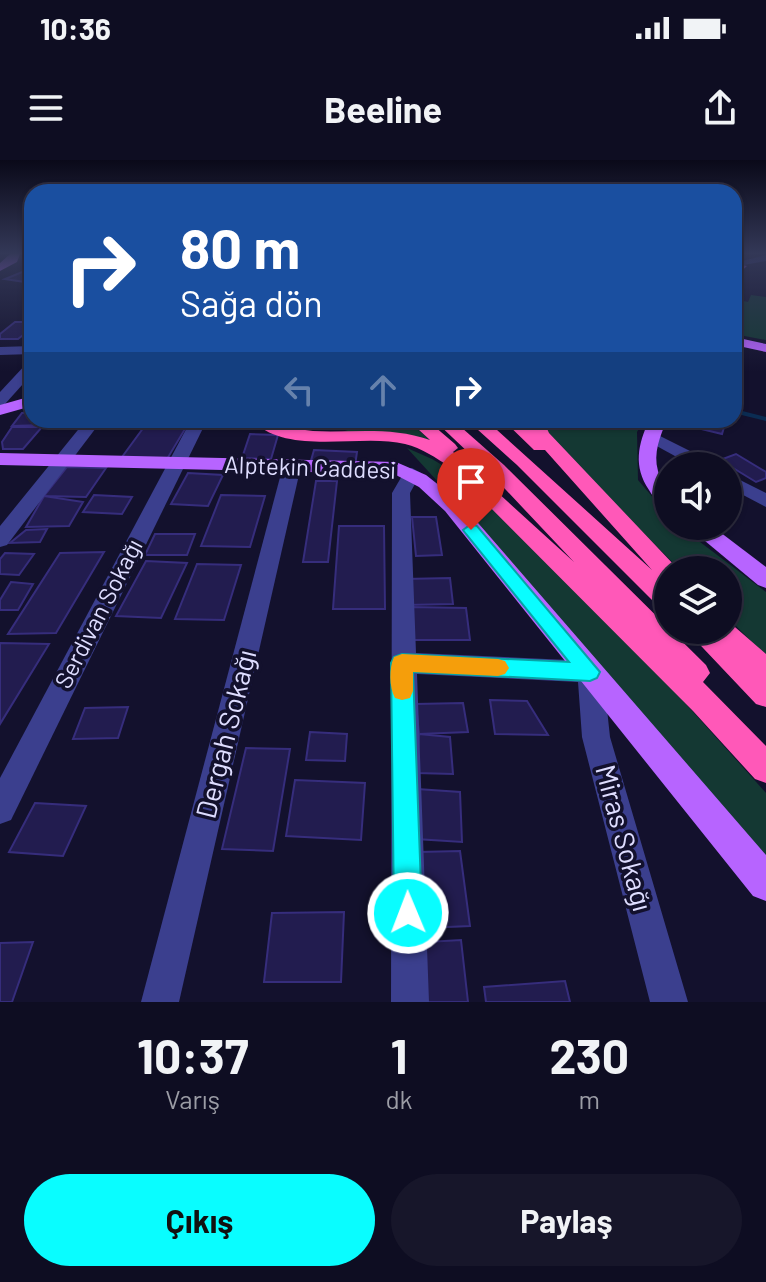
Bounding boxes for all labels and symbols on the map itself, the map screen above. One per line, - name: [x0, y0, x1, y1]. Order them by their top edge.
- pin: [437, 448, 505, 530]
- street label: Alptekin Caddesi: [224, 449, 396, 484]
- street label: Serdivan Sokağı: [48, 534, 148, 693]
- street label: Dergah Sokağı: [188, 646, 262, 822]
- street label: Miras Sokağı: [589, 761, 661, 915]
- position arrow: [366, 871, 450, 955]

